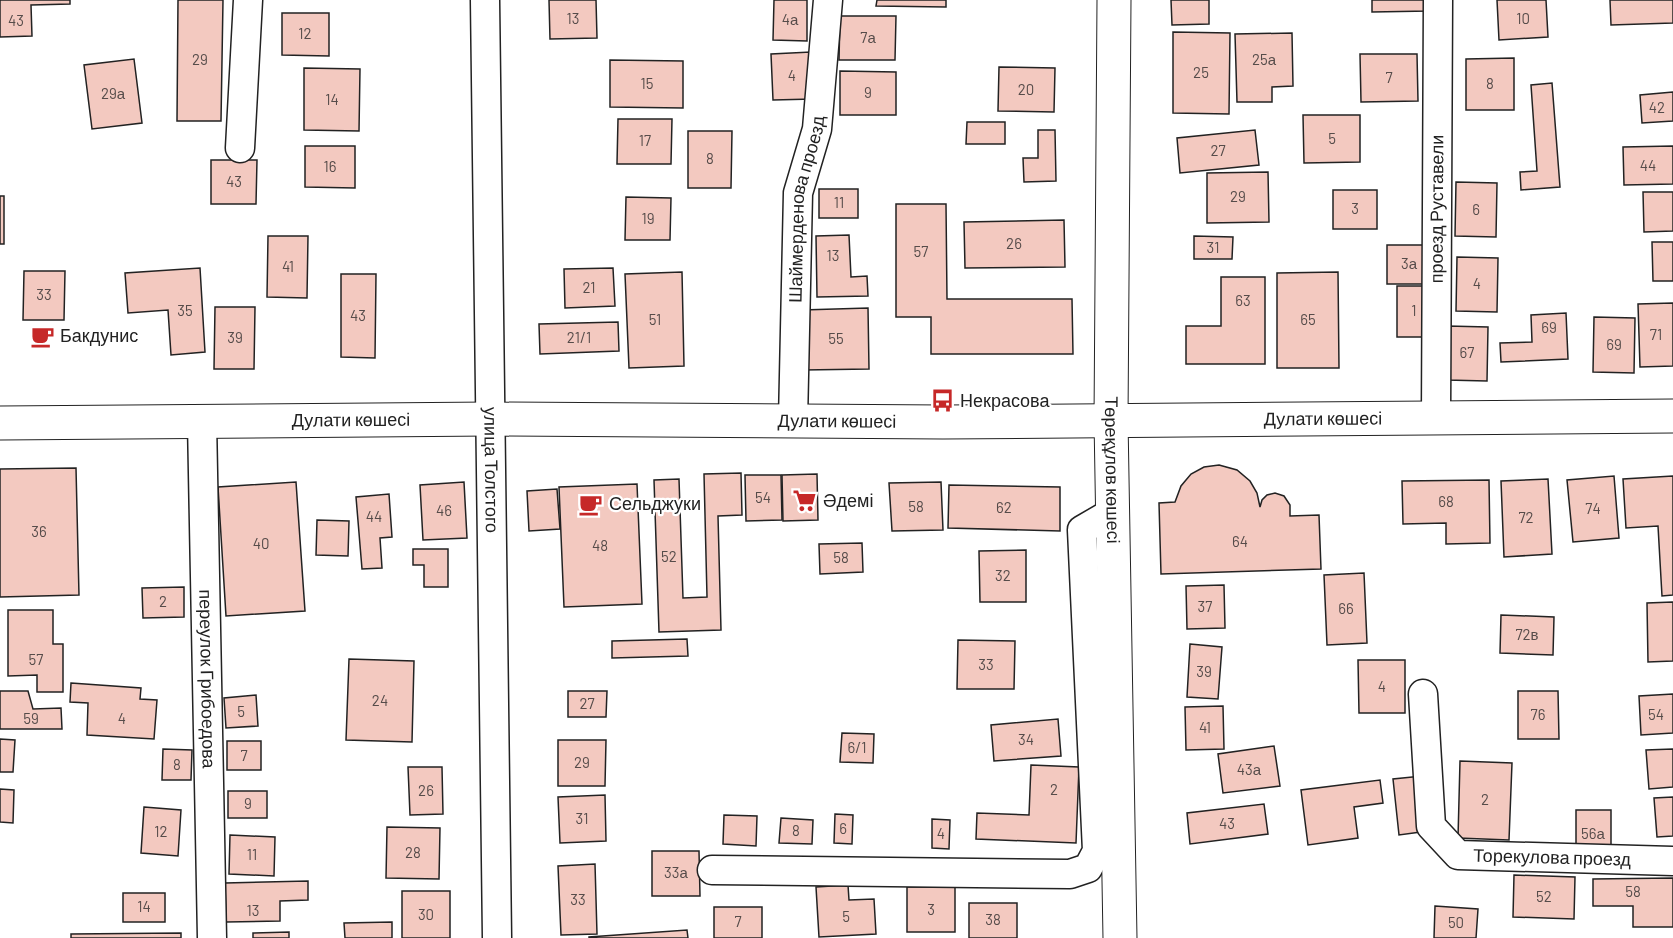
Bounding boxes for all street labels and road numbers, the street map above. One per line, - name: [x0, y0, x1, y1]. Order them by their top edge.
- street label: Шаймерденова проезд: [784, 114, 828, 303]
- street label: проезд Руставели: [1425, 135, 1447, 283]
- street label: Төреқұлов көшесі: [1101, 396, 1125, 544]
- street label: Дулати көшесі: [1264, 406, 1382, 429]
- street label: улица Толстого: [480, 407, 504, 533]
- street label: Дулати көшесі: [292, 408, 410, 431]
- street label: Дулати көшесі: [778, 409, 896, 432]
- street label: переулок Грибоедова: [195, 589, 221, 770]
- street label: Торекулова проезд: [1473, 843, 1632, 870]

